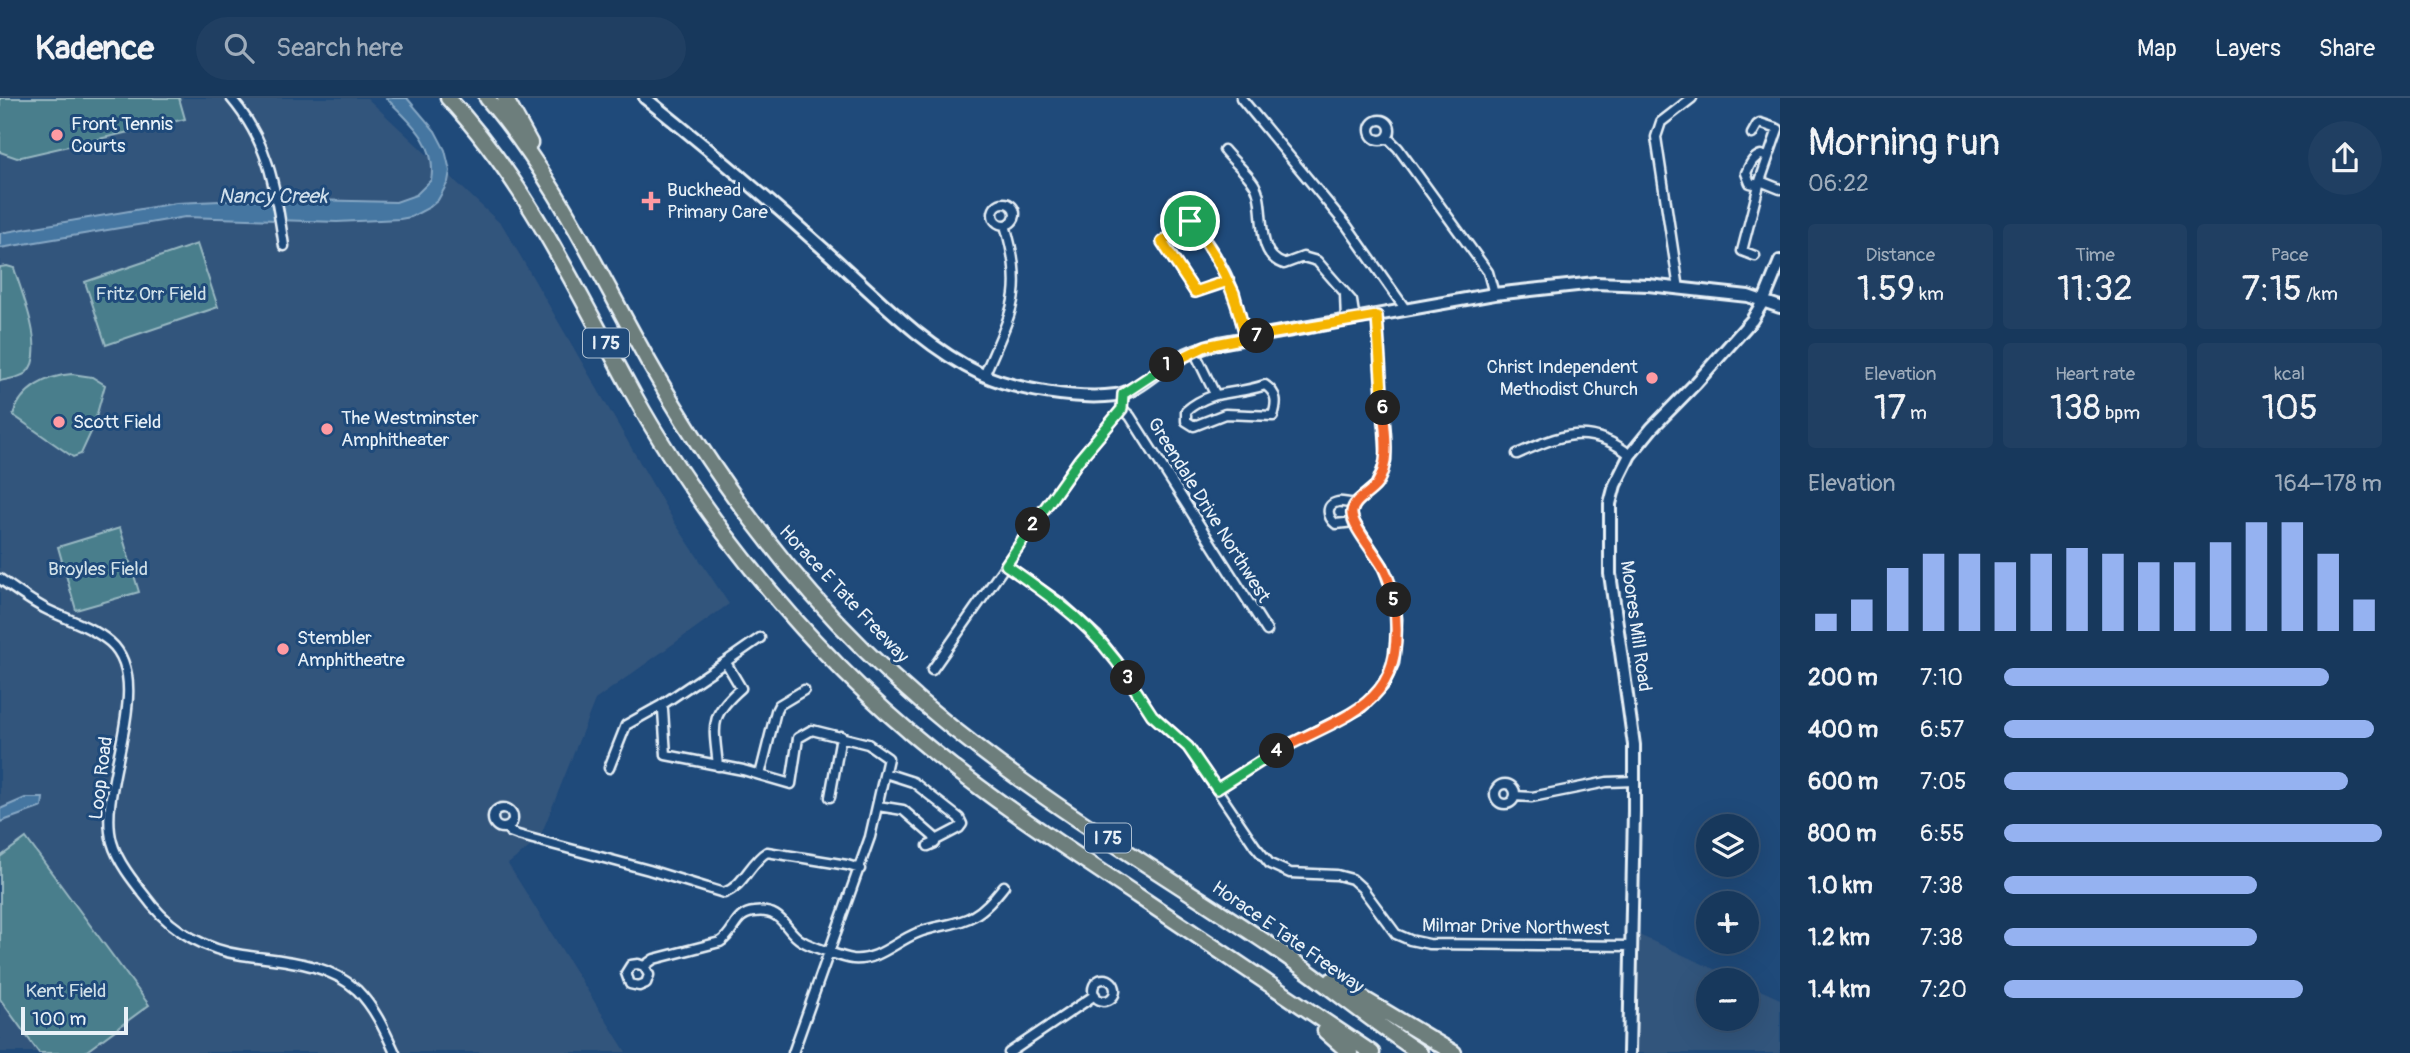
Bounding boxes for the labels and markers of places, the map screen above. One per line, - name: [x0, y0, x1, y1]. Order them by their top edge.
- place label: Front Tennis Courts: [71, 112, 173, 158]
- marker: Front Tennis Courts: [49, 127, 65, 143]
- place label: Buckhead Primary Care: [667, 178, 769, 224]
- marker: Buckhead Primary Care: [641, 191, 661, 211]
- pin: [1160, 191, 1220, 251]
- pin: 7: [1240, 318, 1274, 354]
- pin: 1: [1150, 348, 1184, 382]
- place label: Christ Independent Methodist Church: [1487, 355, 1638, 401]
- marker: Christ Independent Methodist Church: [1644, 370, 1660, 386]
- pin: 6: [1366, 390, 1400, 426]
- place label: The Westminster Amphitheater: [341, 406, 479, 452]
- place label: Scott Field: [73, 410, 161, 434]
- marker: Scott Field: [51, 414, 67, 430]
- marker: The Westminster Amphitheater: [319, 421, 335, 437]
- pin: 2: [1016, 508, 1050, 542]
- pin: 5: [1376, 582, 1412, 618]
- place label: Stembler Amphitheatre: [297, 626, 406, 672]
- marker: Stembler Amphitheatre: [275, 641, 291, 657]
- pin: 3: [1110, 660, 1146, 696]
- pin: 4: [1260, 734, 1294, 768]

